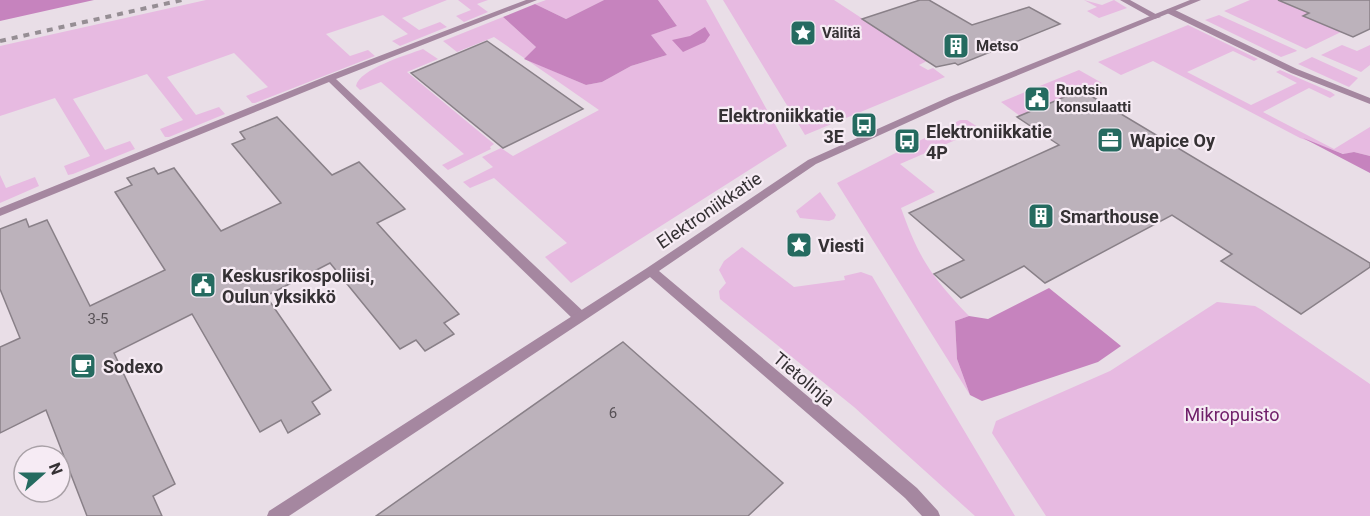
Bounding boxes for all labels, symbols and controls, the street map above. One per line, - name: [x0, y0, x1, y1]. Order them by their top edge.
- place icon: Välitä: [788, 18, 818, 48]
- place label: Välitä: [822, 24, 861, 42]
- building icon: Metso: [941, 31, 971, 61]
- place label: Metso: [976, 37, 1018, 55]
- place label: Ruotsin konsulaatti: [1056, 81, 1131, 116]
- public building icon: Ruotsin konsulaatti: [1022, 84, 1052, 114]
- place label: Elektroniikkatie 3E: [718, 105, 844, 147]
- bus stop icon: Elektroniikkatie 3E: [849, 110, 879, 140]
- place label: Elektroniikkatie 4P: [926, 121, 1052, 163]
- office icon: Wapice Oy: [1095, 125, 1125, 155]
- bus stop icon: Elektroniikkatie 4P: [892, 126, 922, 156]
- place label: Wapice Oy: [1130, 130, 1216, 151]
- street label: Elektroniikkatie: [653, 167, 765, 253]
- building icon: Smarthouse: [1026, 201, 1056, 231]
- place label: Smarthouse: [1060, 206, 1159, 227]
- place icon: Viesti: [784, 230, 814, 260]
- place label: Viesti: [818, 235, 864, 256]
- place label: Keskusrikospoliisi, Oulun yksikkö: [222, 265, 375, 307]
- public building icon: Keskusrikospoliisi, Oulun yksikkö: [188, 270, 218, 300]
- house number: 3-5: [87, 310, 109, 328]
- street label: Tietolinja: [769, 347, 839, 411]
- cafe icon: Sodexo: [68, 351, 98, 381]
- place label: Sodexo: [103, 356, 163, 377]
- house number: 6: [609, 404, 617, 422]
- park label: Mikropuisto: [1184, 404, 1280, 425]
- north arrow: [12, 444, 72, 504]
- text: N: [45, 460, 66, 477]

